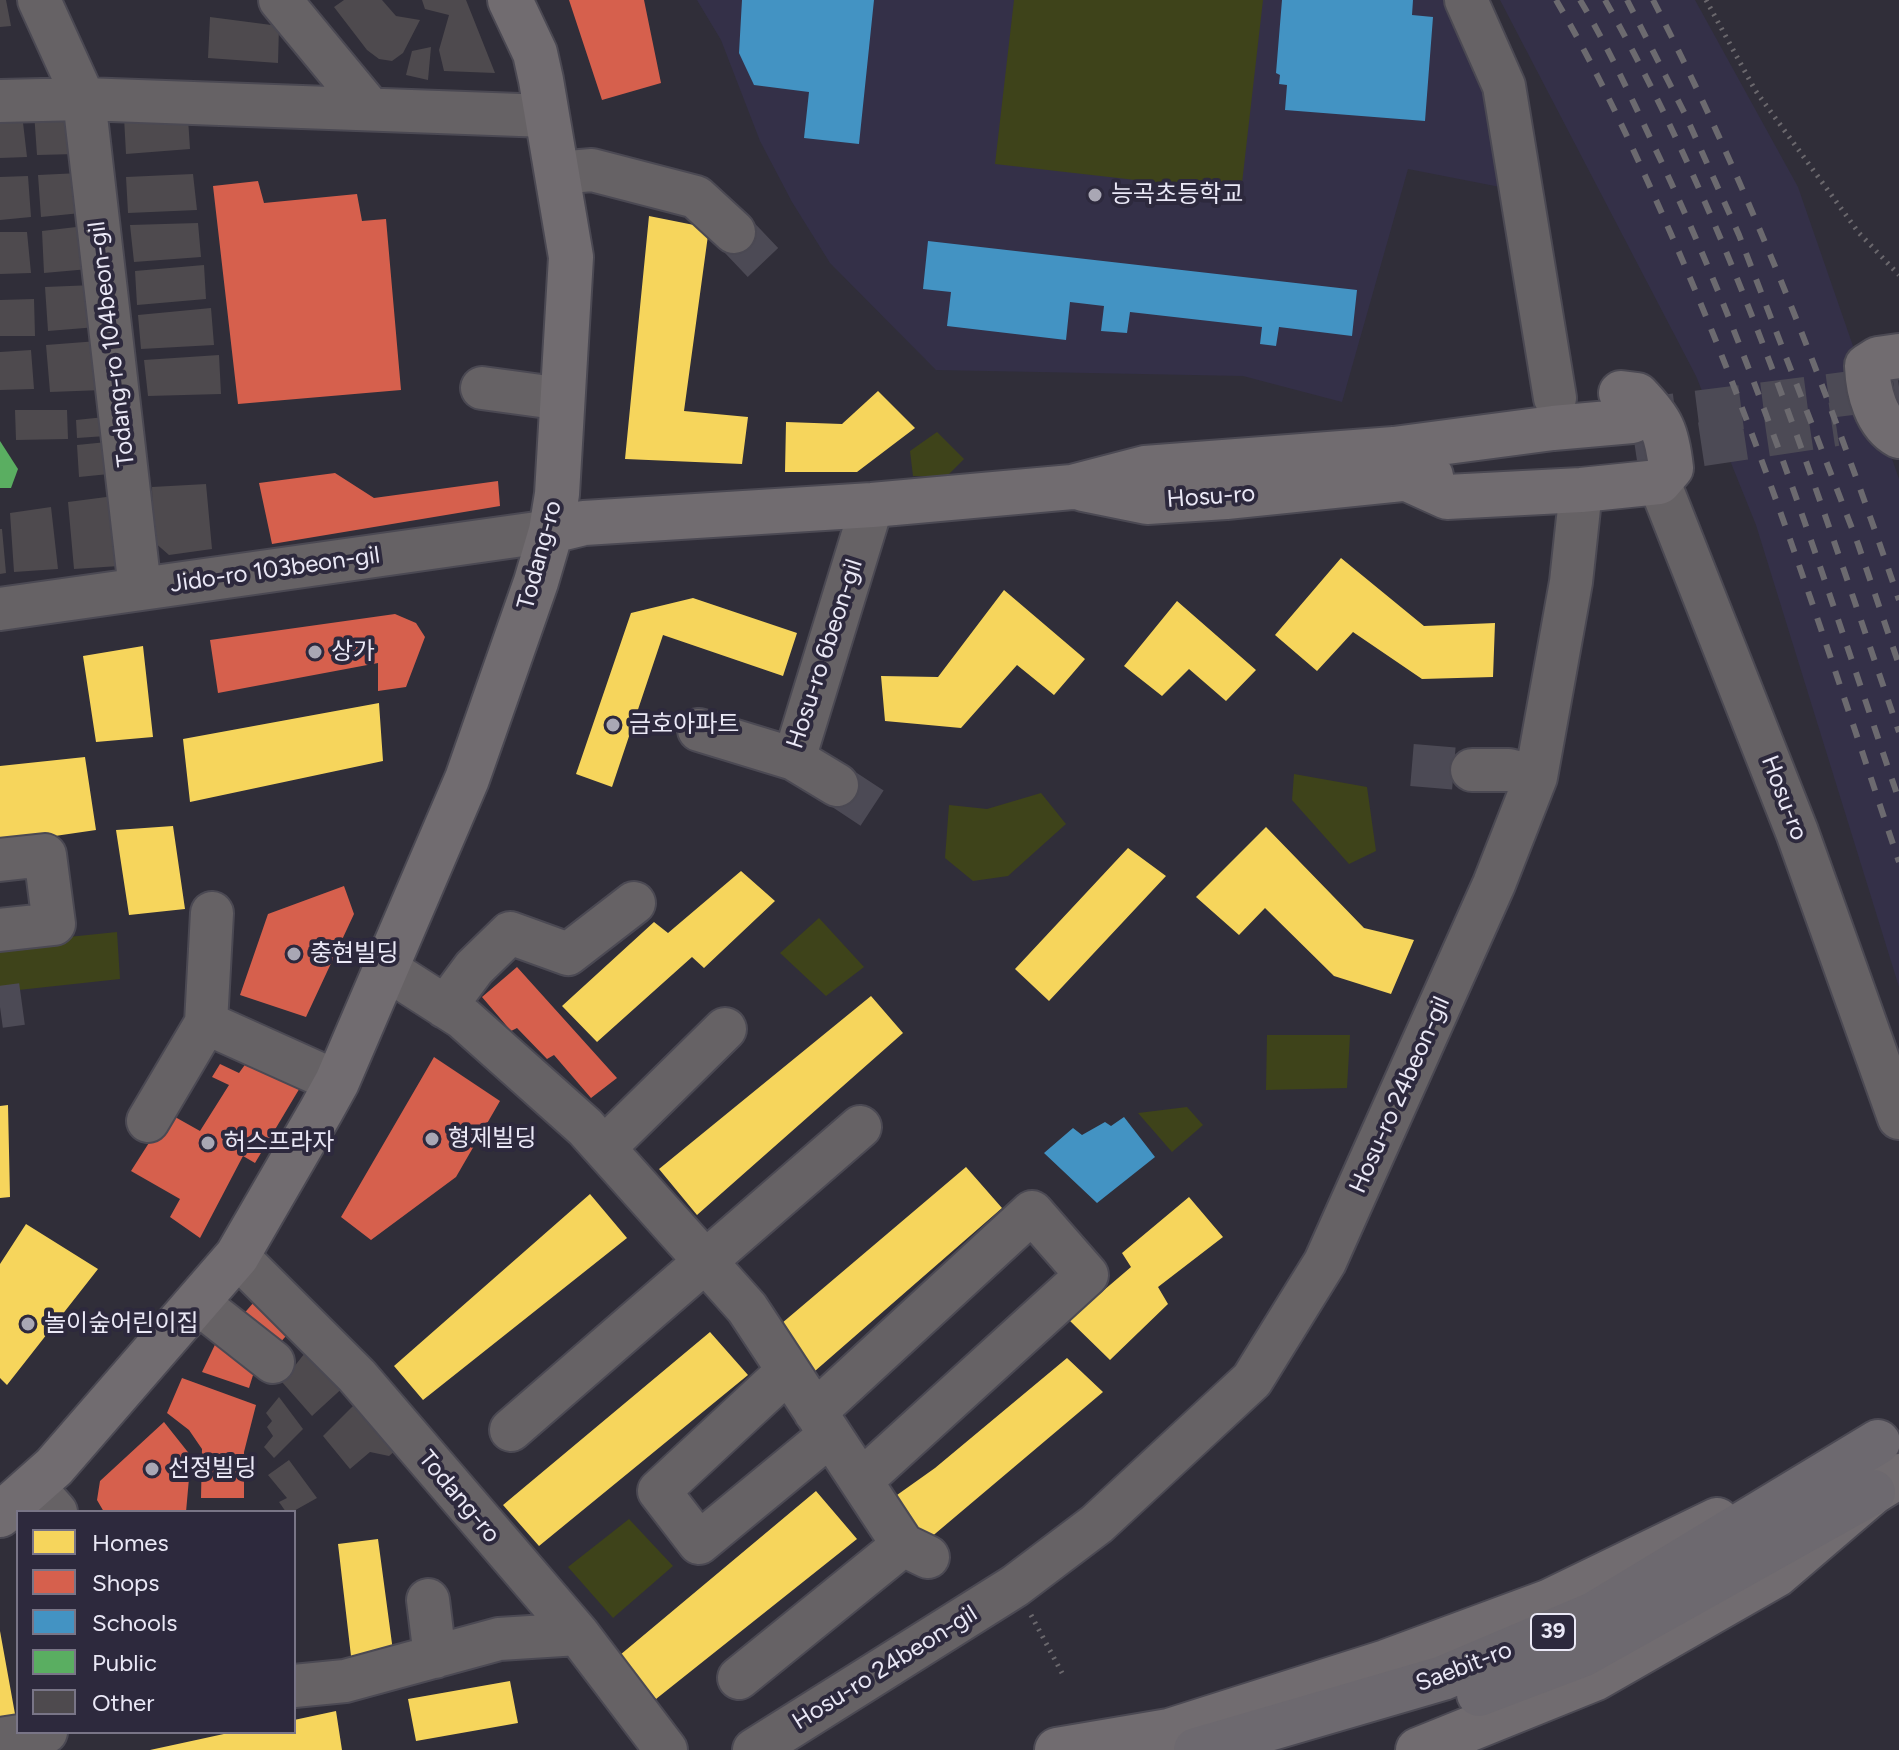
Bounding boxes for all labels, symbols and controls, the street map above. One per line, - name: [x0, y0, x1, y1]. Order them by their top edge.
- place label: 능곡초등학교: [1111, 181, 1243, 209]
- marker: 능곡초등학교: [1086, 186, 1104, 204]
- street label: Todang-ro 104beon-gil: [83, 220, 141, 468]
- street label: Hosu-ro: [1166, 480, 1256, 514]
- street label: Todang-ro: [512, 497, 568, 613]
- street label: Jido-ro 103beon-gil: [168, 541, 382, 599]
- street label: Hosu-ro 6beon-gil: [781, 556, 869, 752]
- place label: 상가: [331, 638, 375, 666]
- marker: 상가: [306, 643, 324, 661]
- place label: 금호아파트: [629, 711, 739, 739]
- marker: 금호아파트: [604, 716, 622, 734]
- street label: Hosu-ro: [1755, 752, 1813, 844]
- place label: 충현빌딩: [310, 940, 398, 968]
- marker: 충현빌딩: [285, 945, 303, 963]
- street label: Hosu-ro 24beon-gil: [1344, 992, 1456, 1198]
- place label: 형제빌딩: [448, 1125, 536, 1153]
- place label: 허스프라자: [224, 1129, 334, 1157]
- marker: 형제빌딩: [423, 1130, 441, 1148]
- marker: 허스프라자: [199, 1134, 217, 1152]
- place label: 놀이숲어린이집: [44, 1310, 199, 1338]
- marker: 놀이숲어린이집: [19, 1315, 37, 1333]
- street label: Todang-ro: [412, 1445, 506, 1549]
- place label: 선정빌딩: [168, 1455, 256, 1483]
- marker: 선정빌딩: [143, 1460, 161, 1478]
- legend: [16, 1510, 296, 1734]
- text: Homes: [92, 1528, 169, 1557]
- text: Shops: [92, 1568, 159, 1597]
- street label: Hosu-ro 24beon-gil: [787, 1600, 983, 1736]
- text: Schools: [92, 1608, 177, 1637]
- road number: 39: [1531, 1614, 1575, 1650]
- street label: Saebit-ro: [1412, 1635, 1516, 1699]
- text: Public: [92, 1648, 157, 1677]
- text: Other: [92, 1688, 154, 1717]

